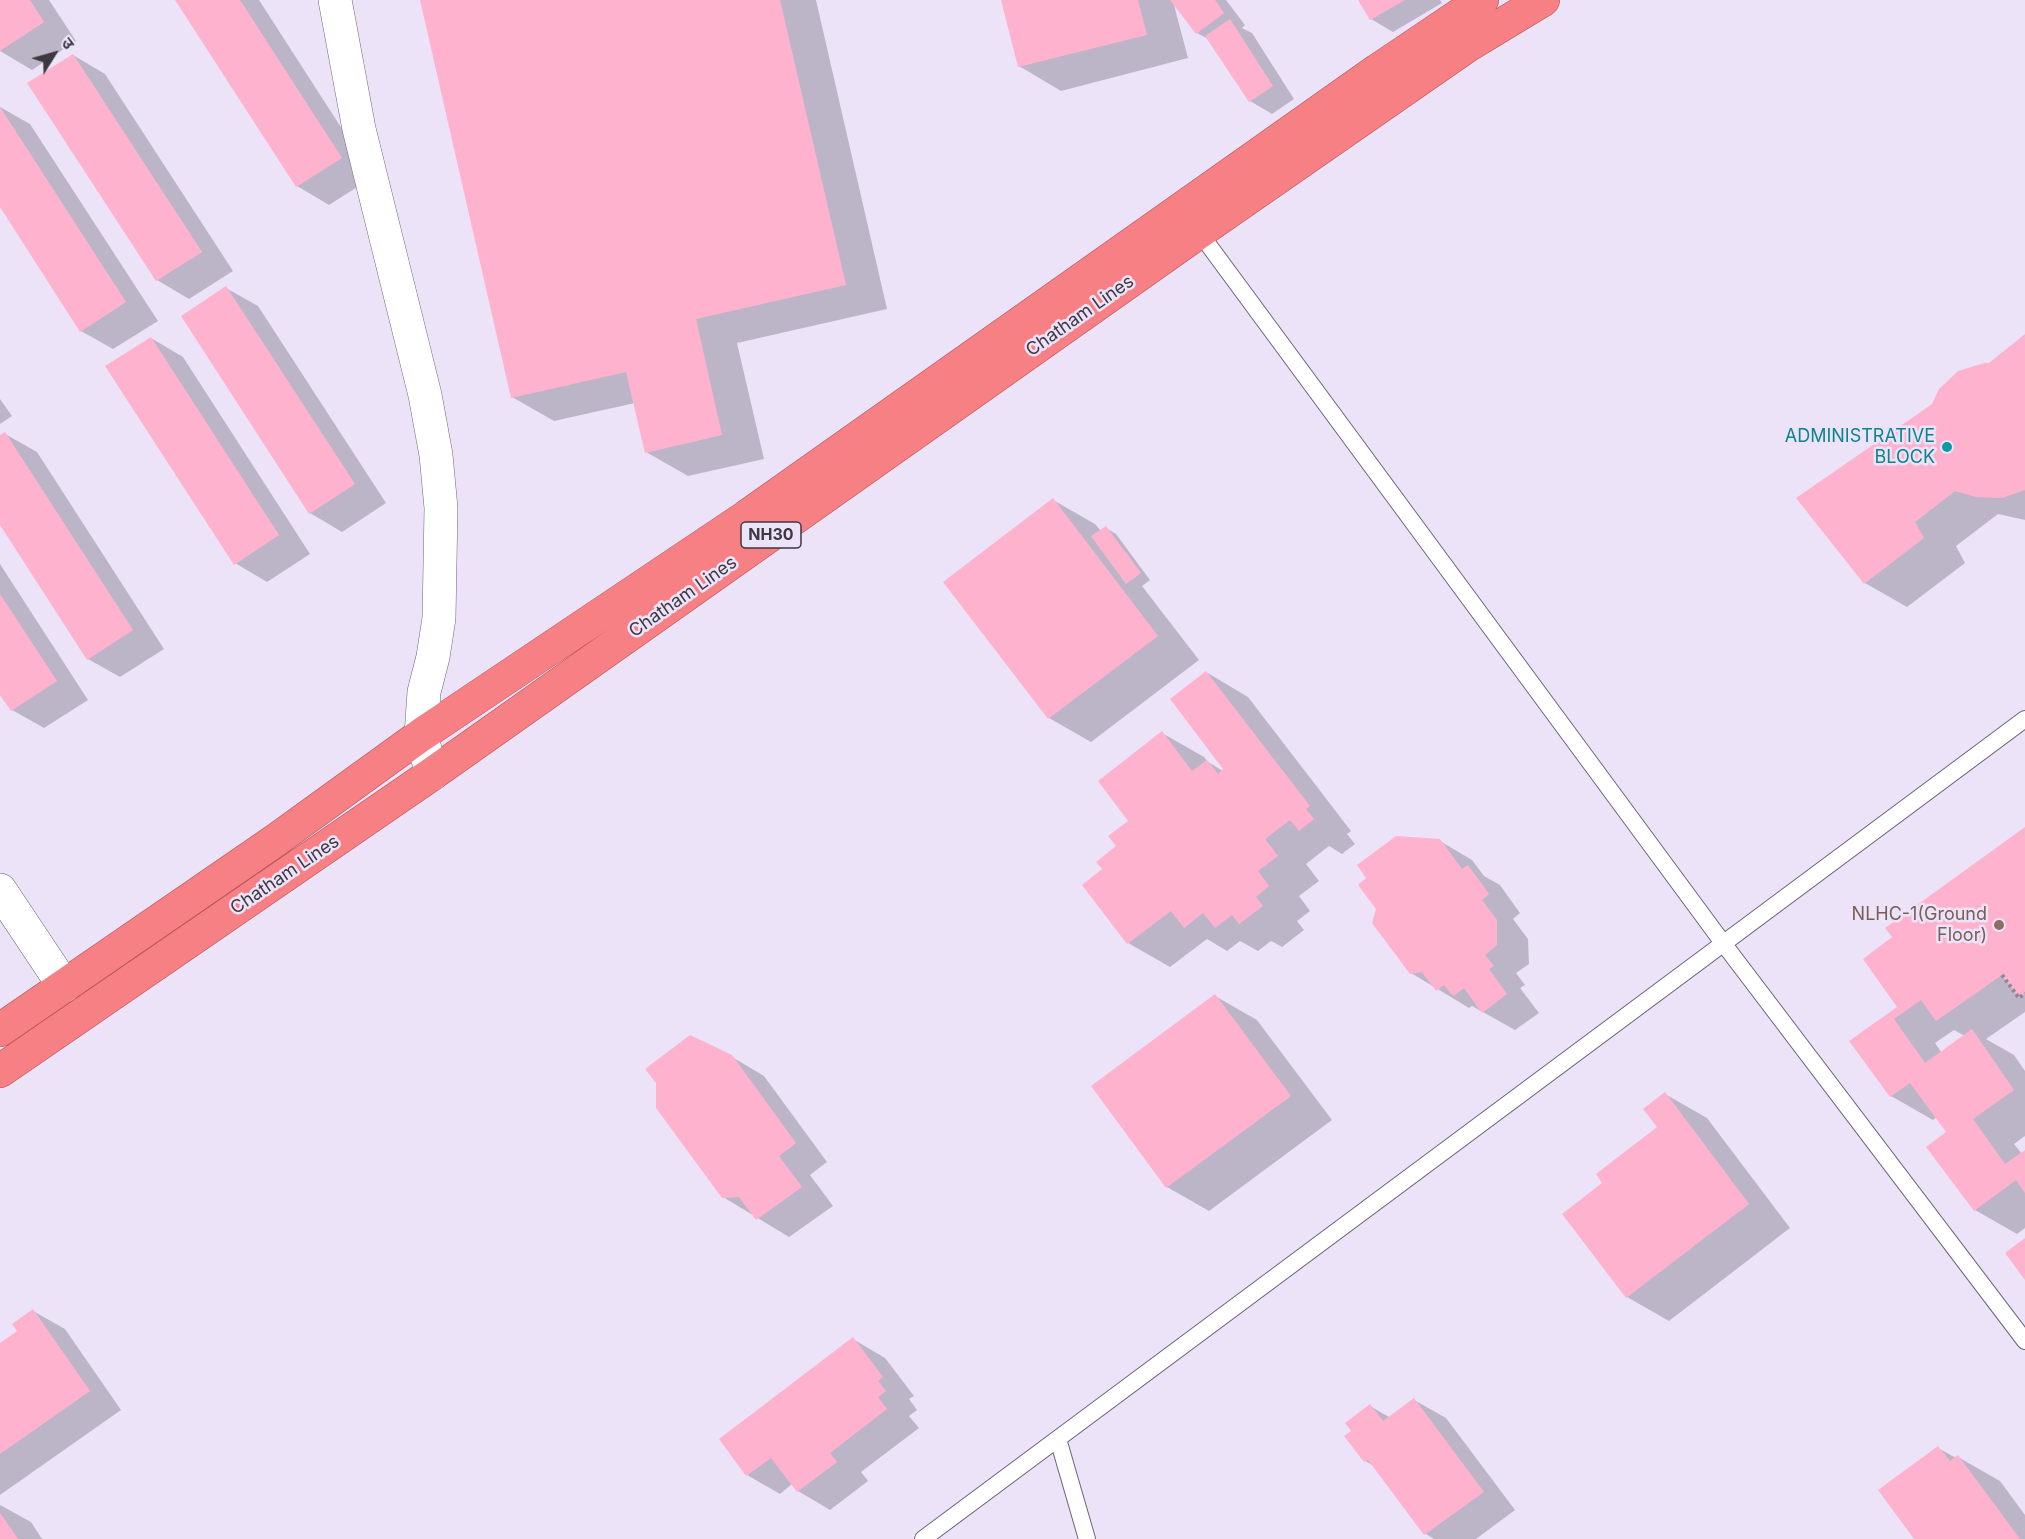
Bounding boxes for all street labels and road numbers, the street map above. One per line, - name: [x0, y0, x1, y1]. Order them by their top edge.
- street label: Chatham Lines: [1022, 271, 1138, 361]
- road number: NH30: [741, 522, 801, 548]
- street label: Chatham Lines: [625, 552, 741, 642]
- street label: Chatham Lines: [227, 831, 343, 919]

